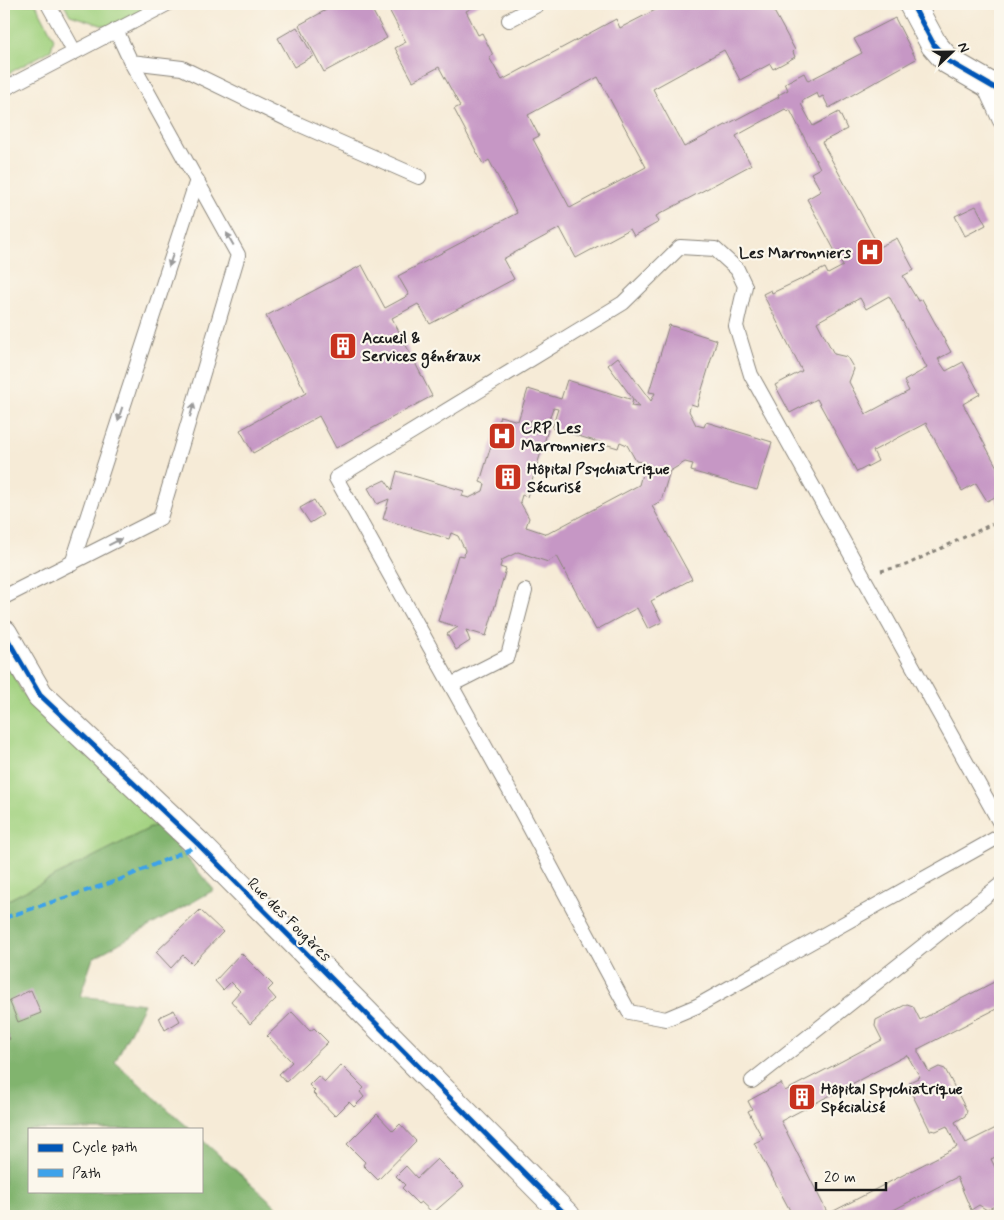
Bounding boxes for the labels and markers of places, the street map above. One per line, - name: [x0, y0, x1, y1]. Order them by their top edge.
- hospital icon: Les Marronniers: [855, 237, 885, 267]
- place label: Les Marronniers: [739, 243, 852, 264]
- place label: Accueil & Services généraux: [362, 328, 481, 369]
- building icon: Accueil & Services généraux: [328, 331, 358, 361]
- place label: CRP Les Marronniers: [521, 418, 606, 457]
- hospital icon: CRP Les Marronniers: [487, 421, 517, 451]
- place label: Hôpital Psychiatrique Sécurisé: [527, 459, 670, 498]
- building icon: Hôpital Psychiatrique Sécurisé: [493, 462, 523, 492]
- place label: Hôpital Spychiatrique Spécialisé: [821, 1079, 963, 1118]
- building icon: Hôpital Spychiatrique Spécialisé: [787, 1082, 817, 1112]

